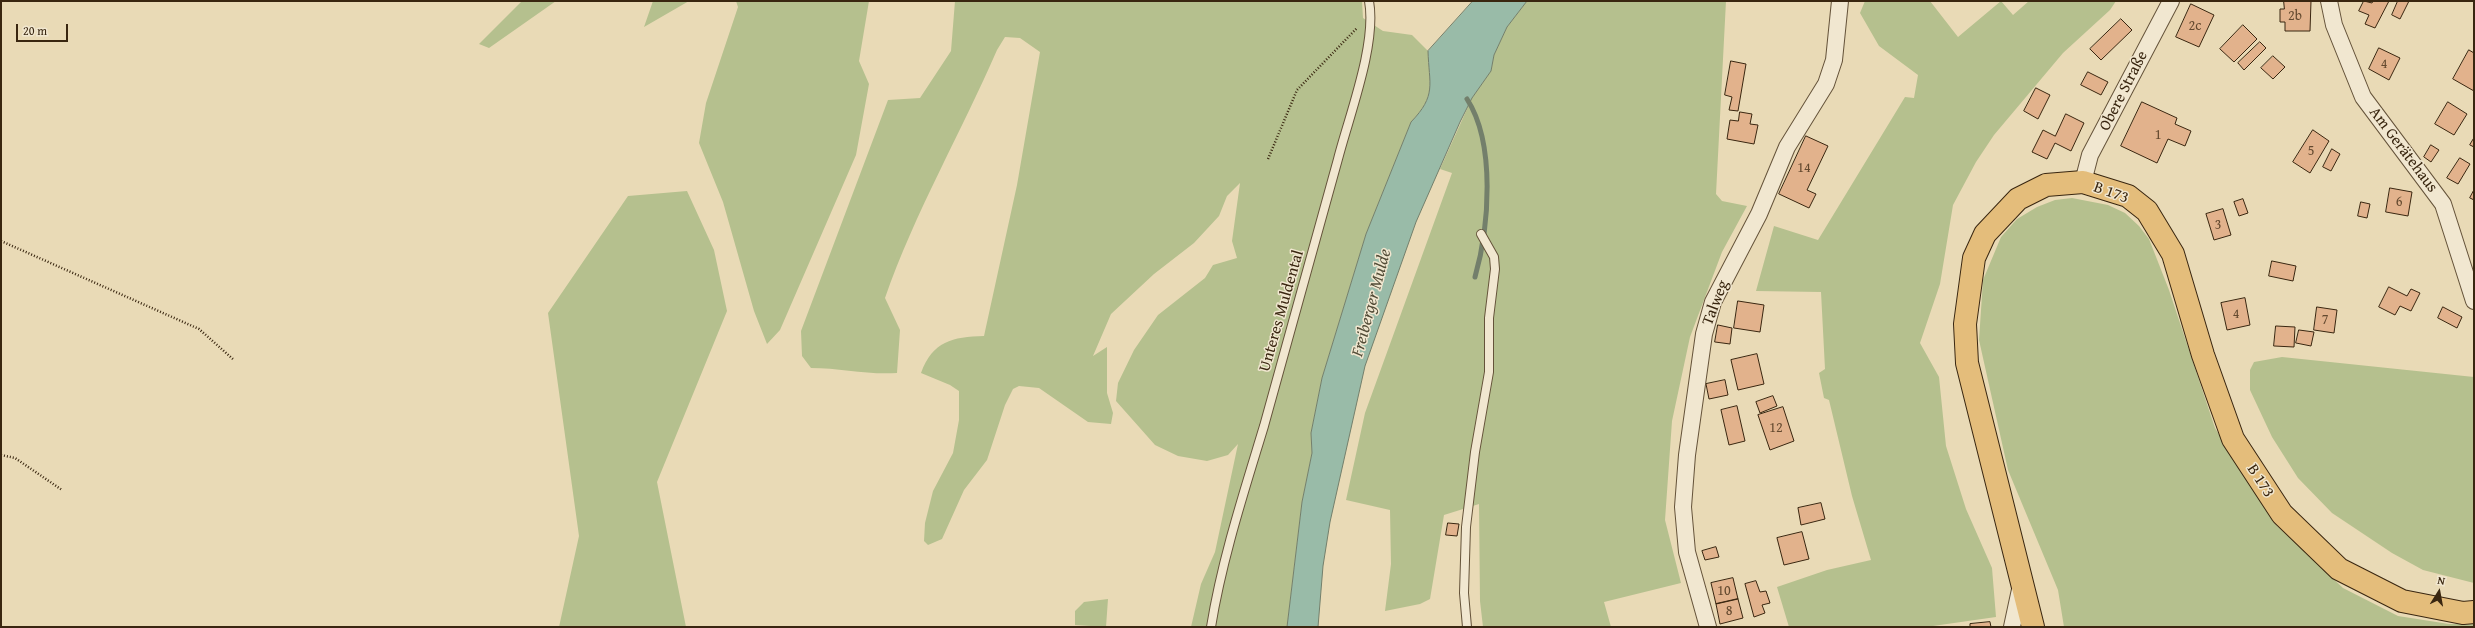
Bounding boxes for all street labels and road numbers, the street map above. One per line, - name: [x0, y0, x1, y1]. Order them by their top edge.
- street label: Obere Straße: [2096, 48, 2152, 134]
- street label: Am Gerätehaus: [2365, 103, 2441, 197]
- street label: B 173: [2091, 178, 2131, 208]
- street label: Unteres Muldental: [1255, 248, 1309, 374]
- street label: Talweg: [1699, 278, 1733, 328]
- street label: B 173: [2242, 461, 2278, 501]

